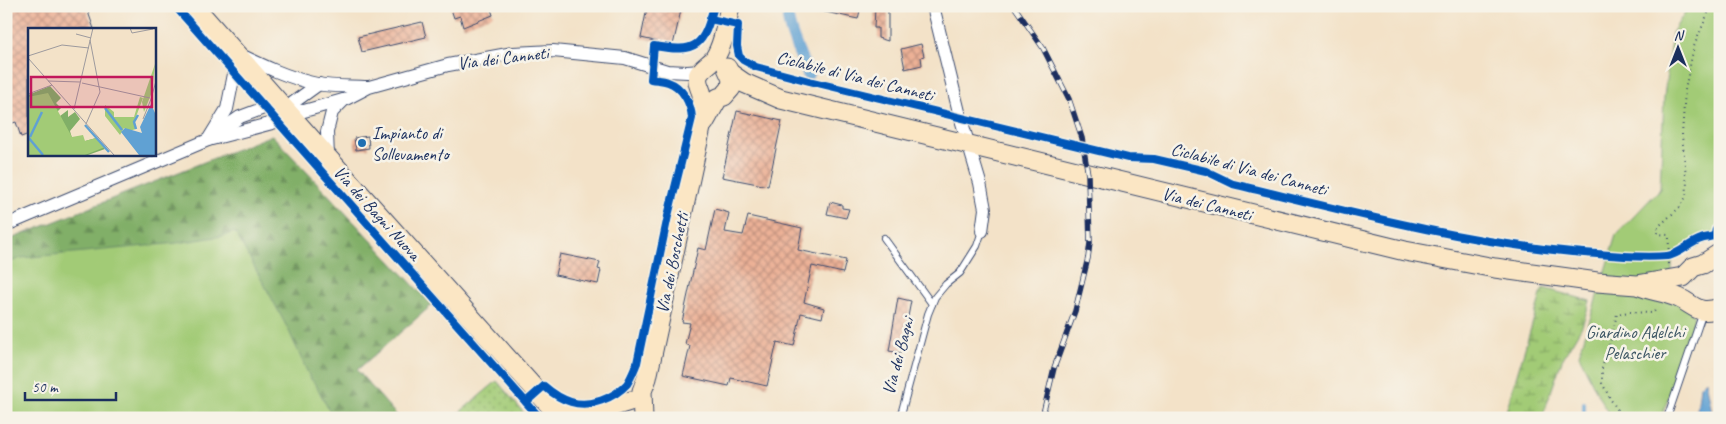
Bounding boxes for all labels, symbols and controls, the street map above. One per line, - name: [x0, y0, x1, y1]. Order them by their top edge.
- north arrow: [1654, 22, 1704, 72]
- text: N: [1674, 27, 1685, 44]
- inset map: [28, 28, 155, 155]
- street label: Via dei Canneti: [456, 41, 552, 74]
- street label: Ciclabile di Via dei Canneti: [774, 46, 938, 107]
- place label: Impianto di Sollevamento: [372, 122, 450, 165]
- marker: Impianto di Sollevamento: [356, 137, 368, 149]
- street label: Ciclabile di Via dei Canneti: [1169, 138, 1332, 201]
- street label: Via dei Bagni Nuova: [329, 161, 426, 266]
- street label: Via dei Canneti: [1160, 182, 1257, 226]
- street label: Via dei Boschetti: [651, 208, 694, 315]
- street label: Via dei Bagni: [877, 313, 920, 397]
- park label: Giardino Adelchi Pelaschier: [1586, 321, 1687, 364]
- scale bar: [25, 369, 116, 401]
- text: 50 m: [32, 378, 59, 397]

